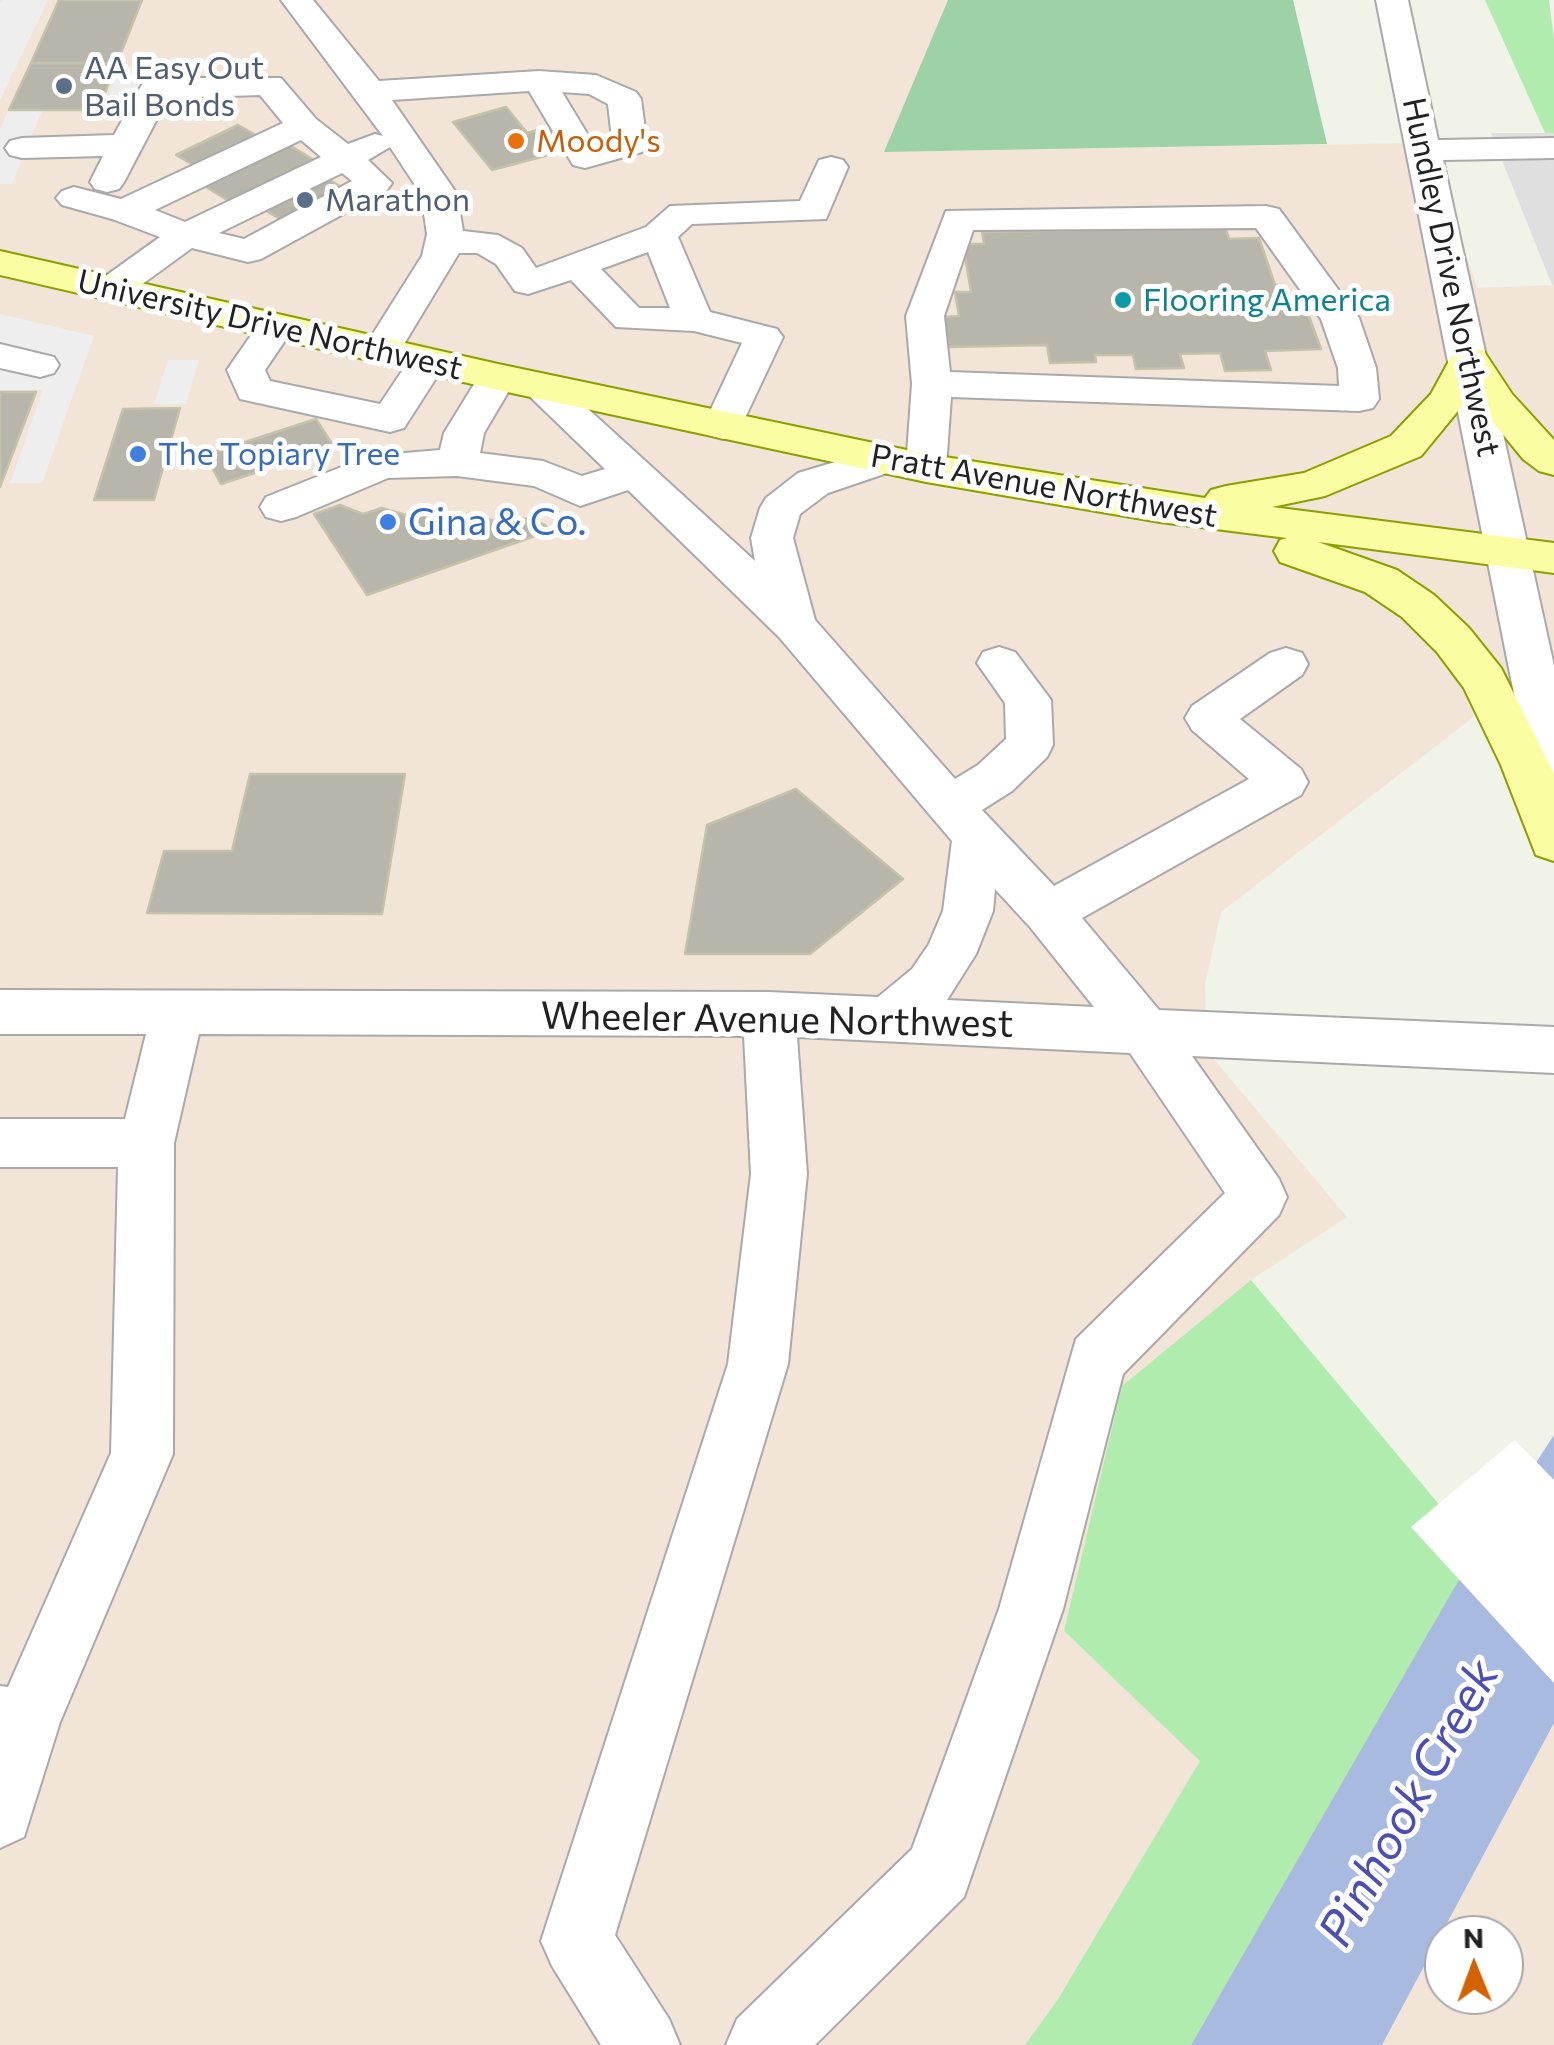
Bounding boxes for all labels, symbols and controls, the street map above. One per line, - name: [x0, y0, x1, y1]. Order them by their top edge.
- place label: AA Easy Out Bail Bonds: [84, 49, 264, 124]
- marker: AA Easy Out Bail Bonds: [53, 75, 75, 97]
- street label: Hundley Drive Northwest: [1394, 94, 1508, 460]
- place label: Moody's: [536, 122, 661, 160]
- marker: Moody's: [505, 130, 527, 152]
- place label: Marathon: [325, 181, 470, 219]
- marker: Marathon: [294, 189, 316, 211]
- street label: University Drive Northwest: [74, 262, 466, 388]
- place label: Flooring America: [1143, 281, 1391, 319]
- marker: Flooring America: [1112, 289, 1134, 311]
- place label: The Topiary Tree: [158, 435, 400, 473]
- street label: Pratt Avenue Northwest: [868, 437, 1220, 535]
- marker: The Topiary Tree: [127, 443, 149, 465]
- place label: Gina & Co.: [408, 499, 586, 545]
- marker: Gina & Co.: [377, 511, 399, 533]
- street label: Wheeler Avenue Northwest: [540, 993, 1014, 1047]
- water label: Pinhook Creek: [1307, 1650, 1511, 1956]
- north arrow: [1424, 1915, 1524, 2015]
- text: N: [1463, 1920, 1484, 1954]

